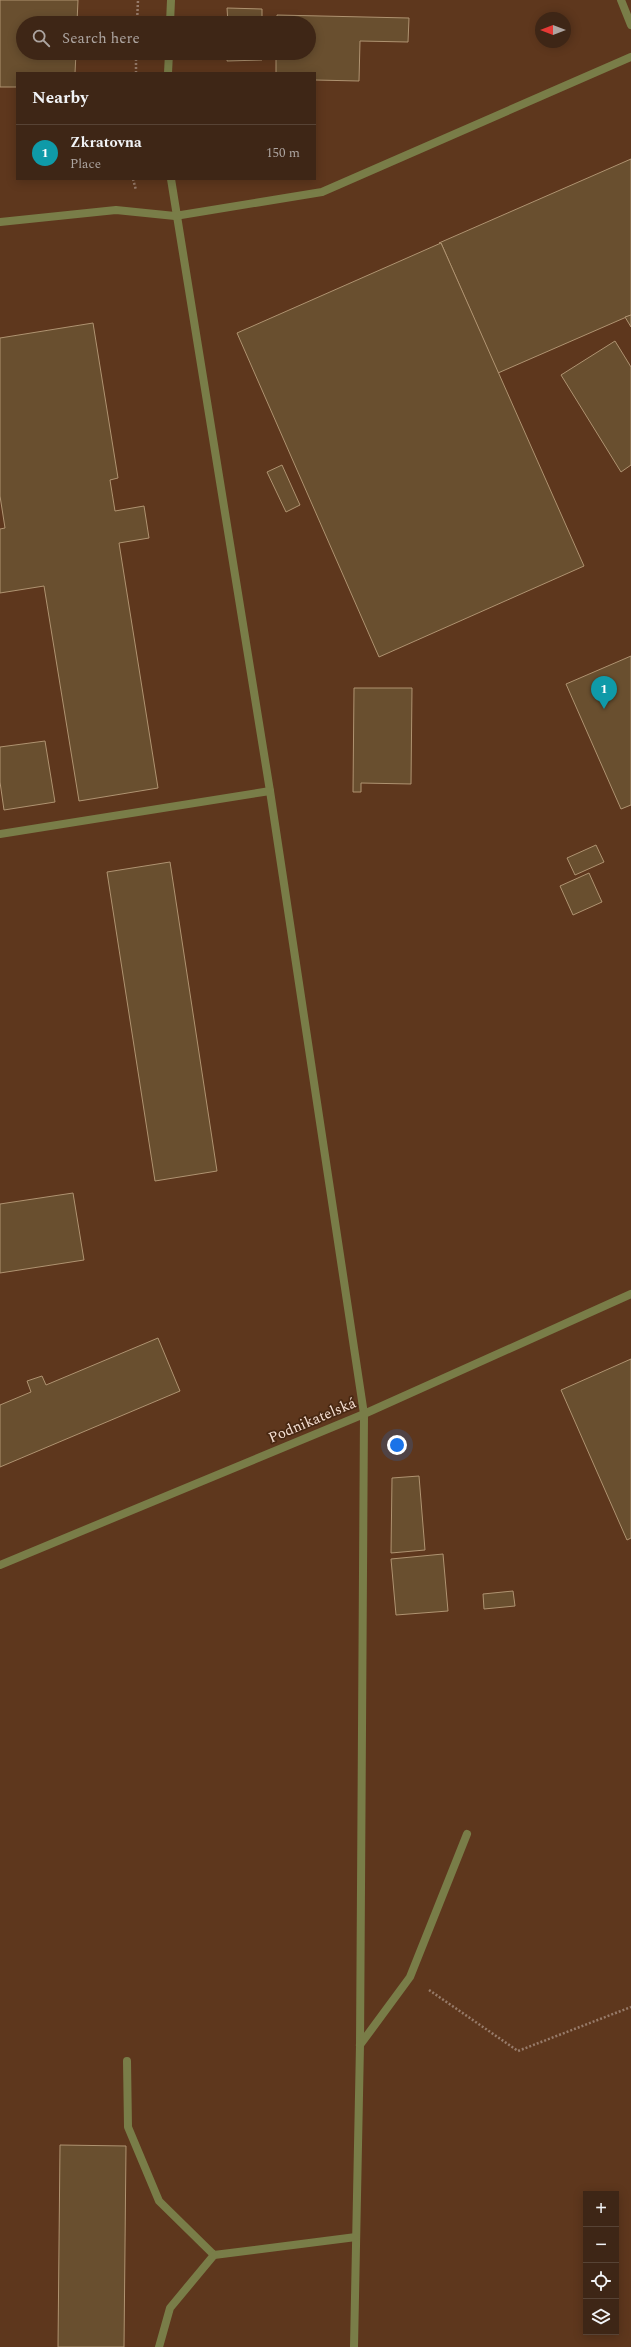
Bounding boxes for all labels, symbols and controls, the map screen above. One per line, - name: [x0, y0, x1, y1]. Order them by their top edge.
- north arrow: [535, 12, 571, 48]
- search box: [16, 16, 316, 60]
- icon: search: [30, 27, 52, 49]
- text: Search here: [62, 27, 140, 50]
- text: Nearby: [32, 85, 88, 111]
- text: Zkratovna: [70, 131, 142, 154]
- text: 1: [41, 143, 49, 163]
- text: 150 m: [266, 143, 300, 163]
- text: Place: [70, 154, 101, 174]
- pin: 1: [591, 676, 617, 709]
- street label: Podnikatelská: [265, 1391, 360, 1449]
- your location: [387, 1435, 407, 1455]
- map controls: [583, 2191, 619, 2335]
- button: +: [583, 2191, 619, 2227]
- button: −: [583, 2227, 619, 2263]
- button: locate: [583, 2263, 619, 2299]
- button: layers: [583, 2299, 619, 2335]

